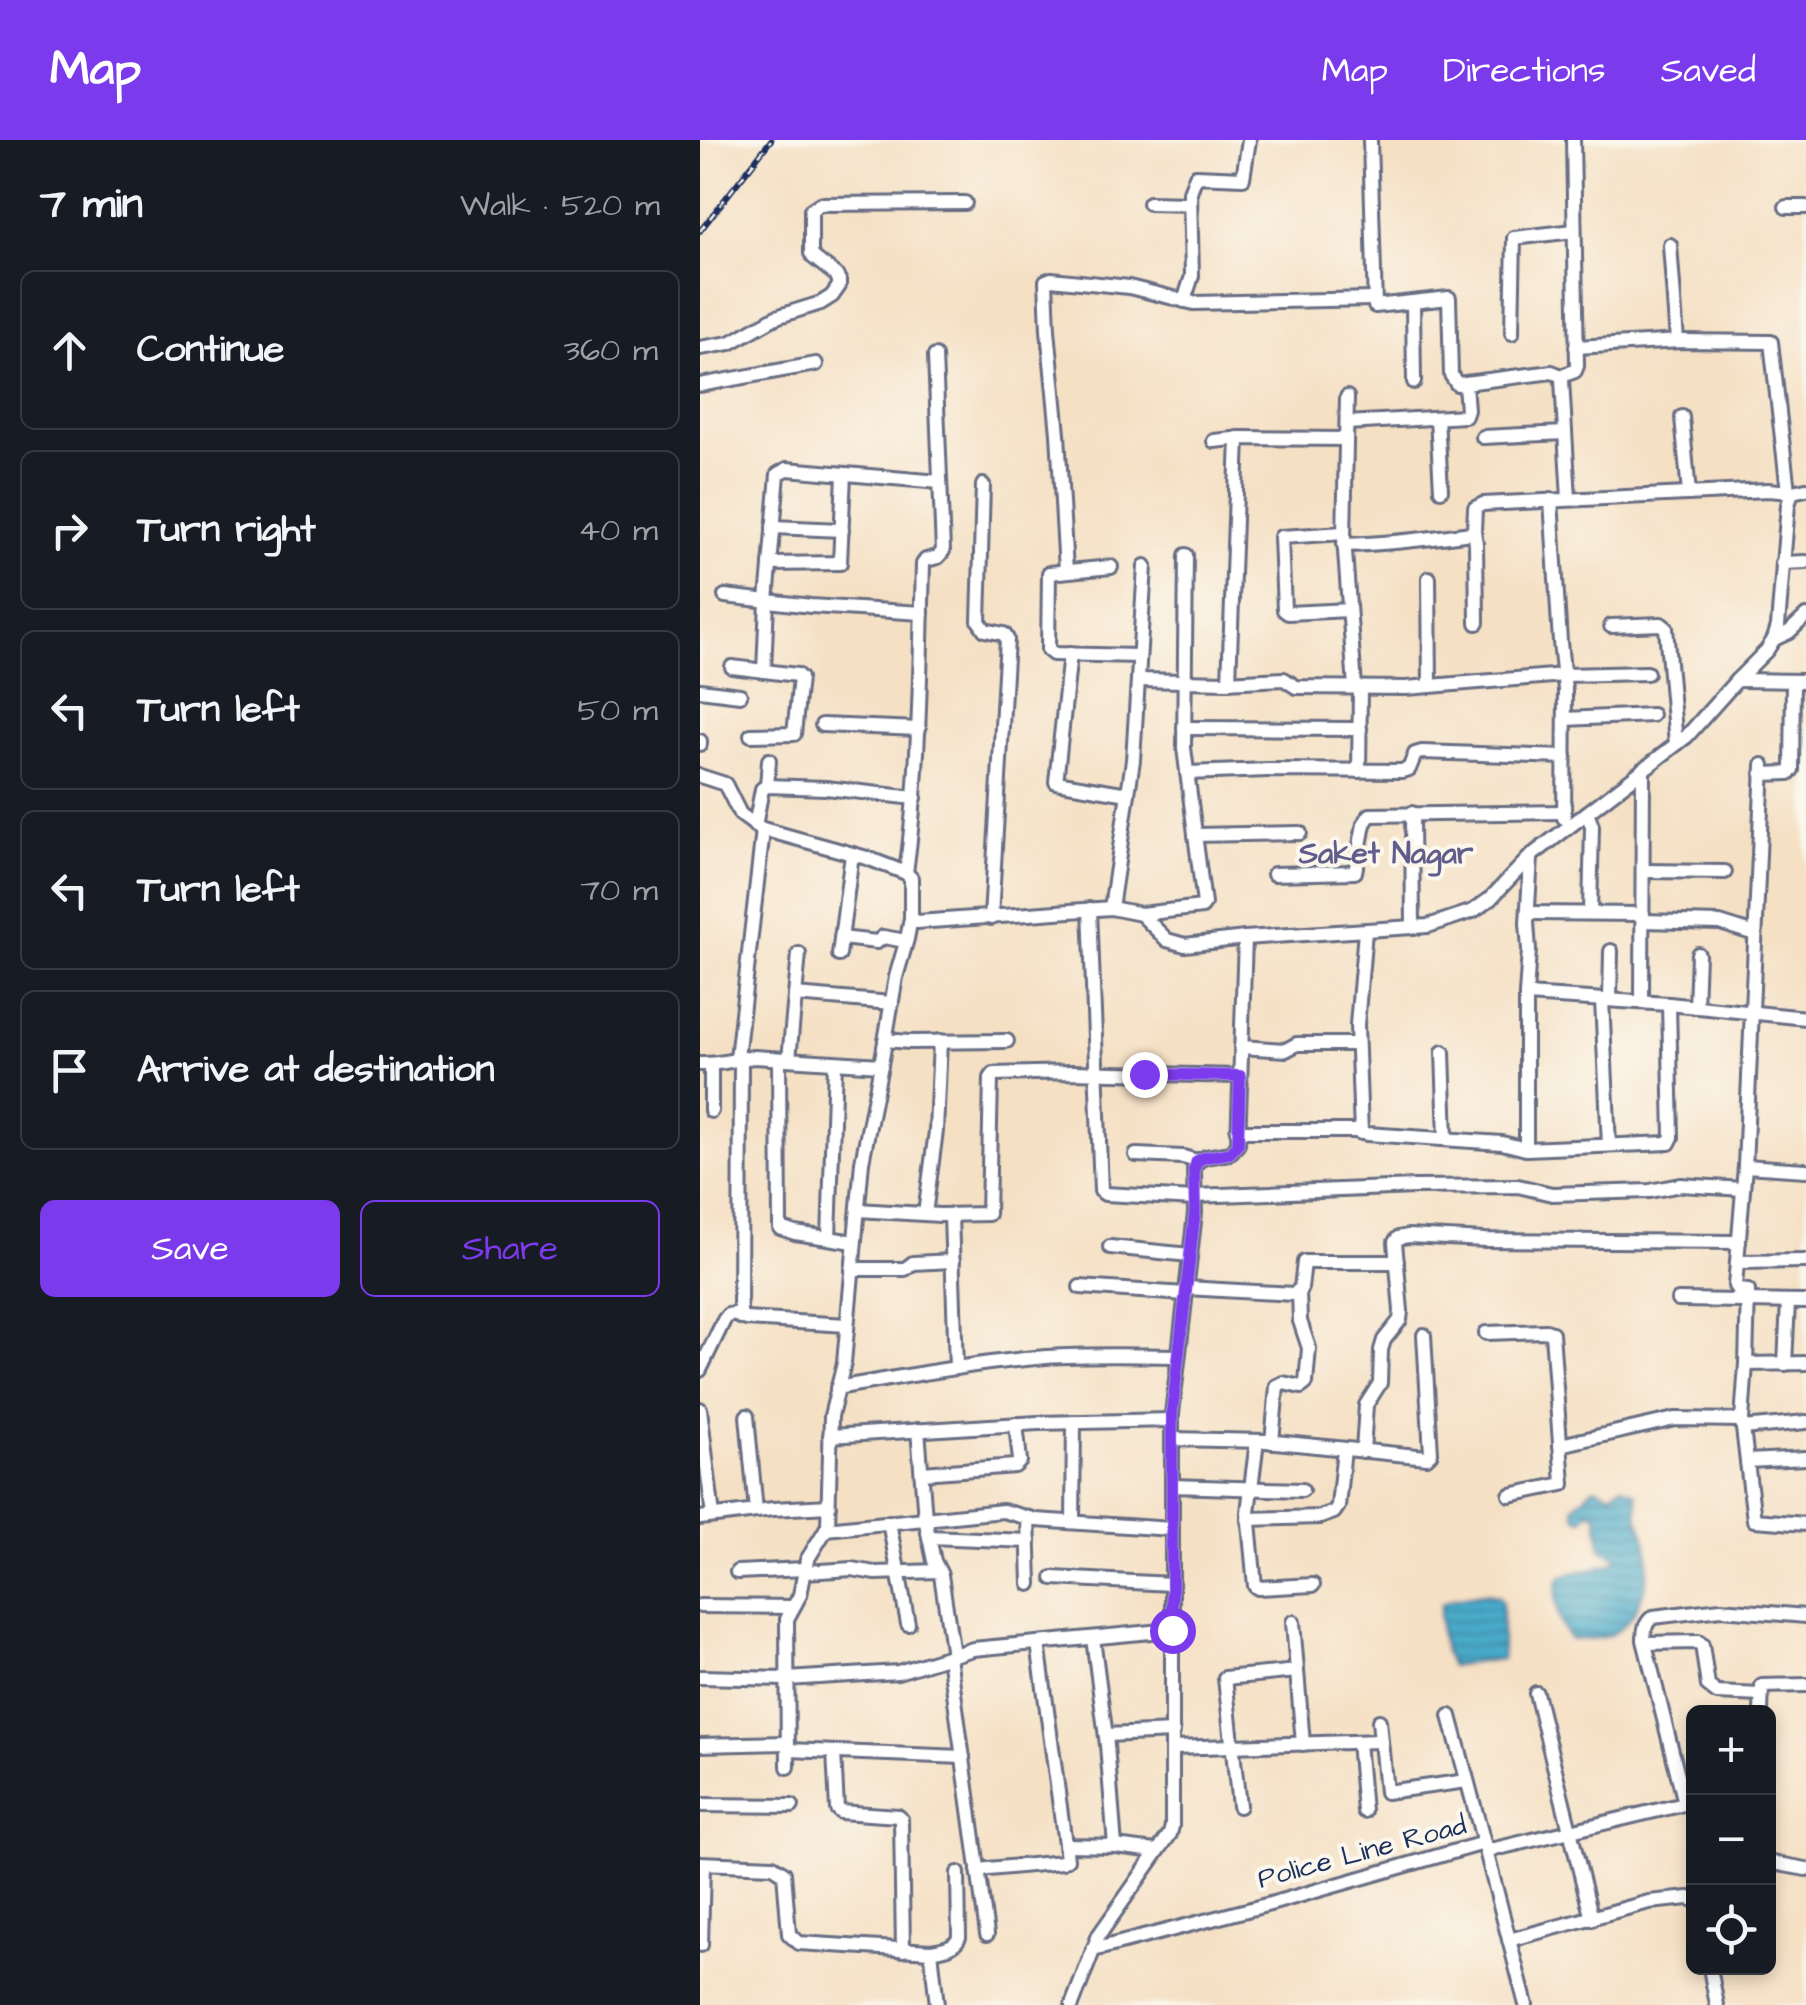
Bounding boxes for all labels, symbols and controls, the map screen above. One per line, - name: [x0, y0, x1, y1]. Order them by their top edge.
- text: Map: [50, 37, 141, 103]
- text: Map: [1322, 46, 1388, 95]
- text: Directions: [1443, 46, 1606, 95]
- text: Saved: [1661, 46, 1756, 95]
- text: 7 min: [40, 176, 143, 234]
- text: Walk · 520 m: [460, 183, 660, 228]
- icon: ahead: [42, 323, 97, 378]
- text: Continue: [137, 324, 284, 376]
- text: 360 m: [564, 328, 658, 373]
- icon: right: [42, 503, 97, 558]
- text: Turn right: [137, 504, 316, 556]
- text: 40 m: [578, 508, 658, 553]
- icon: left: [42, 683, 97, 738]
- text: Turn left: [137, 684, 300, 736]
- text: 50 m: [577, 688, 658, 733]
- district label: Saket Nagar: [1298, 833, 1474, 877]
- icon: left: [42, 863, 97, 918]
- text: Turn left: [137, 864, 300, 916]
- text: 70 m: [580, 868, 658, 913]
- icon: arrive: [42, 1043, 97, 1098]
- text: Arrive at destination: [137, 1044, 494, 1096]
- route end: [1122, 1052, 1168, 1098]
- button: Save: [40, 1200, 340, 1297]
- button: Share: [360, 1200, 660, 1297]
- route start: [1150, 1608, 1196, 1654]
- map controls: [1686, 1705, 1776, 1975]
- button: +: [1686, 1705, 1776, 1795]
- button: −: [1686, 1795, 1776, 1885]
- street label: Police Line Road: [1253, 1805, 1471, 1899]
- button: locate: [1686, 1885, 1776, 1975]

